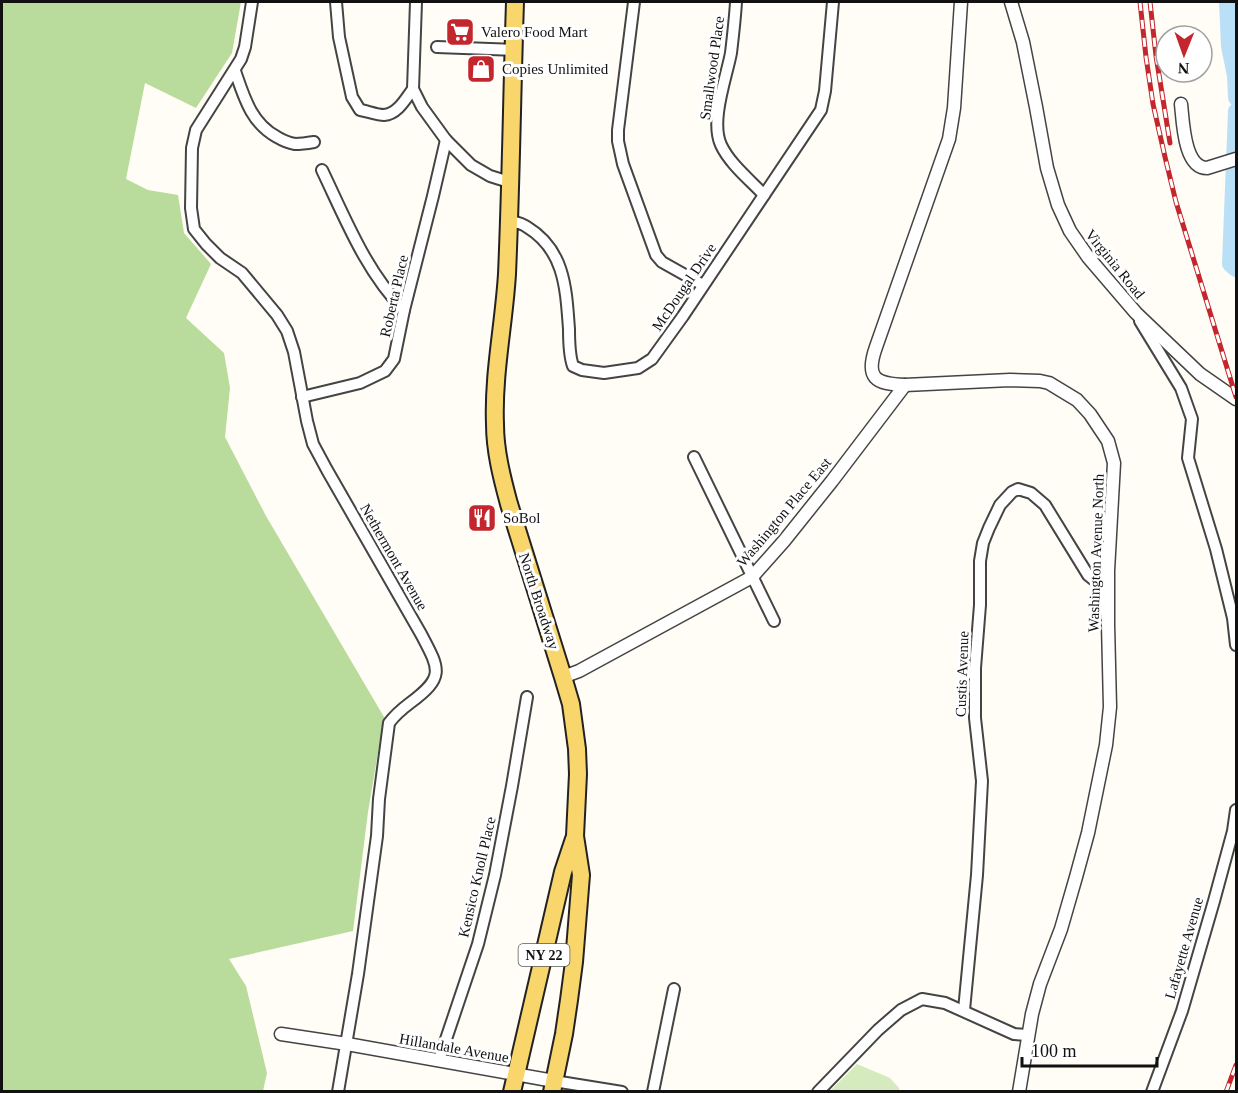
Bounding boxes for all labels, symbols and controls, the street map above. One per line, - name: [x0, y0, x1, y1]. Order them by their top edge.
- street label: Smallwood Place: [697, 15, 727, 121]
- supermarket icon: Valero Food Mart: [444, 16, 476, 48]
- place label: Valero Food Mart: [481, 24, 588, 40]
- north arrow: [1154, 24, 1214, 84]
- shop icon: Copies Unlimited: [465, 53, 497, 85]
- text: N: [1177, 60, 1190, 77]
- place label: Copies Unlimited: [502, 61, 609, 77]
- street label: Virginia Road: [1082, 226, 1148, 302]
- street label: McDougal Drive: [649, 240, 719, 334]
- street label: Roberta Place: [377, 253, 411, 339]
- street label: Washington Place East: [734, 454, 835, 570]
- street label: Washington Avenue North: [1085, 473, 1107, 632]
- street label: Nethermont Avenue: [357, 501, 431, 613]
- restaurant icon: SoBol: [466, 502, 498, 534]
- place label: SoBol: [503, 510, 541, 526]
- street label: North Broadway: [516, 551, 562, 652]
- street label: Custis Avenue: [953, 630, 972, 717]
- street label: Kensico Knoll Place: [455, 815, 499, 939]
- street label: Lafayette Avenue: [1162, 895, 1206, 1001]
- road number: NY 22: [518, 944, 570, 966]
- street label: Hillandale Avenue: [398, 1030, 510, 1066]
- scale bar: [1022, 1030, 1157, 1068]
- text: 100 m: [1031, 1041, 1077, 1061]

